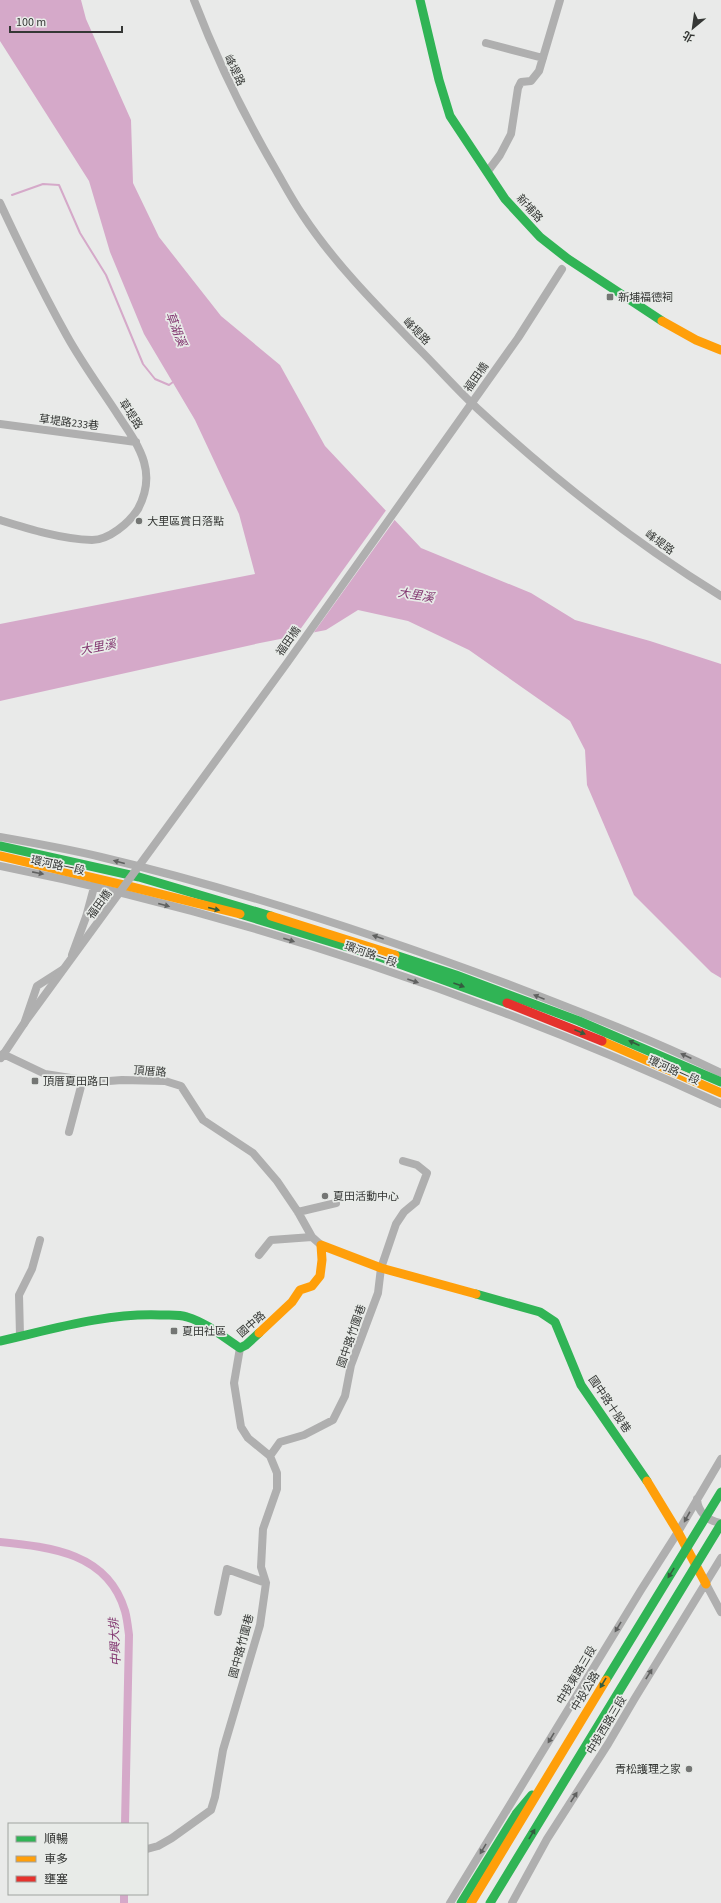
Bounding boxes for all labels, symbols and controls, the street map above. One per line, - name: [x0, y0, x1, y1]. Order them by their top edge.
- scale bar: [10, 8, 122, 34]
- north arrow: [673, 8, 713, 48]
- text: 100 m: [16, 14, 46, 31]
- text: 北: [680, 27, 697, 46]
- street label: 峰堤路: [221, 52, 249, 88]
- street label: 新埔路: [513, 191, 546, 226]
- place label: 新埔福德祠: [618, 290, 673, 305]
- marker: 新埔福德祠: [605, 292, 615, 302]
- water label: 草湖溪: [161, 309, 191, 351]
- street label: 峰堤路: [400, 314, 434, 348]
- street label: 福田橋: [461, 359, 492, 395]
- street label: 草堤路: [115, 396, 146, 432]
- street label: 草堤路233巷: [38, 411, 100, 434]
- place label: 大里區賞日落點: [147, 514, 224, 529]
- marker: 大里區賞日落點: [134, 516, 144, 526]
- street label: 峰堤路: [642, 527, 677, 558]
- water label: 大里溪: [397, 584, 437, 607]
- street label: 福田橋: [273, 623, 304, 659]
- water label: 大里溪: [79, 635, 119, 659]
- street label: 環河路一段: [29, 852, 86, 879]
- one-way arrow: [113, 858, 125, 864]
- one-way arrow: [32, 871, 44, 877]
- street label: 福田橋: [84, 887, 115, 922]
- one-way arrow: [159, 902, 171, 908]
- one-way arrow: [208, 906, 221, 912]
- one-way arrow: [371, 934, 383, 940]
- one-way arrow: [284, 937, 296, 943]
- street label: 環河路一段: [342, 938, 399, 971]
- one-way arrow: [407, 978, 419, 984]
- one-way arrow: [453, 983, 465, 989]
- one-way arrow: [533, 993, 545, 999]
- one-way arrow: [574, 1029, 585, 1035]
- one-way arrow: [628, 1040, 640, 1046]
- street label: 環河路一段: [646, 1052, 702, 1088]
- one-way arrow: [680, 1053, 691, 1059]
- street label: 頂厝路: [133, 1063, 167, 1080]
- place label: 頂厝夏田路口: [43, 1074, 109, 1089]
- marker: 頂厝夏田路口: [30, 1076, 40, 1086]
- place label: 夏田活動中心: [333, 1189, 399, 1204]
- marker: 夏田活動中心: [320, 1191, 330, 1201]
- street label: 國中路竹圍巷: [334, 1303, 369, 1370]
- street label: 國中路: [234, 1308, 269, 1341]
- place label: 夏田社區: [182, 1324, 226, 1339]
- marker: 夏田社區: [169, 1326, 179, 1336]
- street label: 國中路十股巷: [585, 1373, 634, 1436]
- one-way arrow: [684, 1511, 691, 1522]
- one-way arrow: [668, 1567, 675, 1579]
- street label: 國中路竹圍巷: [226, 1612, 257, 1680]
- water label: 中興大排: [106, 1616, 125, 1666]
- one-way arrow: [615, 1621, 622, 1633]
- street label: 中投東路三段: [553, 1643, 600, 1707]
- one-way arrow: [646, 1668, 653, 1680]
- street label: 中投公路: [568, 1669, 603, 1714]
- one-way arrow: [600, 1677, 607, 1689]
- street label: 中投西路三段: [583, 1693, 630, 1757]
- one-way arrow: [547, 1733, 555, 1743]
- place label: 青松護理之家: [615, 1762, 681, 1777]
- marker: 青松護理之家: [684, 1764, 694, 1774]
- one-way arrow: [570, 1792, 578, 1802]
- legend: [8, 1823, 148, 1895]
- one-way arrow: [528, 1828, 535, 1840]
- text: 順暢: [44, 1831, 68, 1848]
- one-way arrow: [480, 1843, 487, 1855]
- text: 車多: [44, 1851, 68, 1868]
- text: 壅塞: [44, 1871, 68, 1888]

